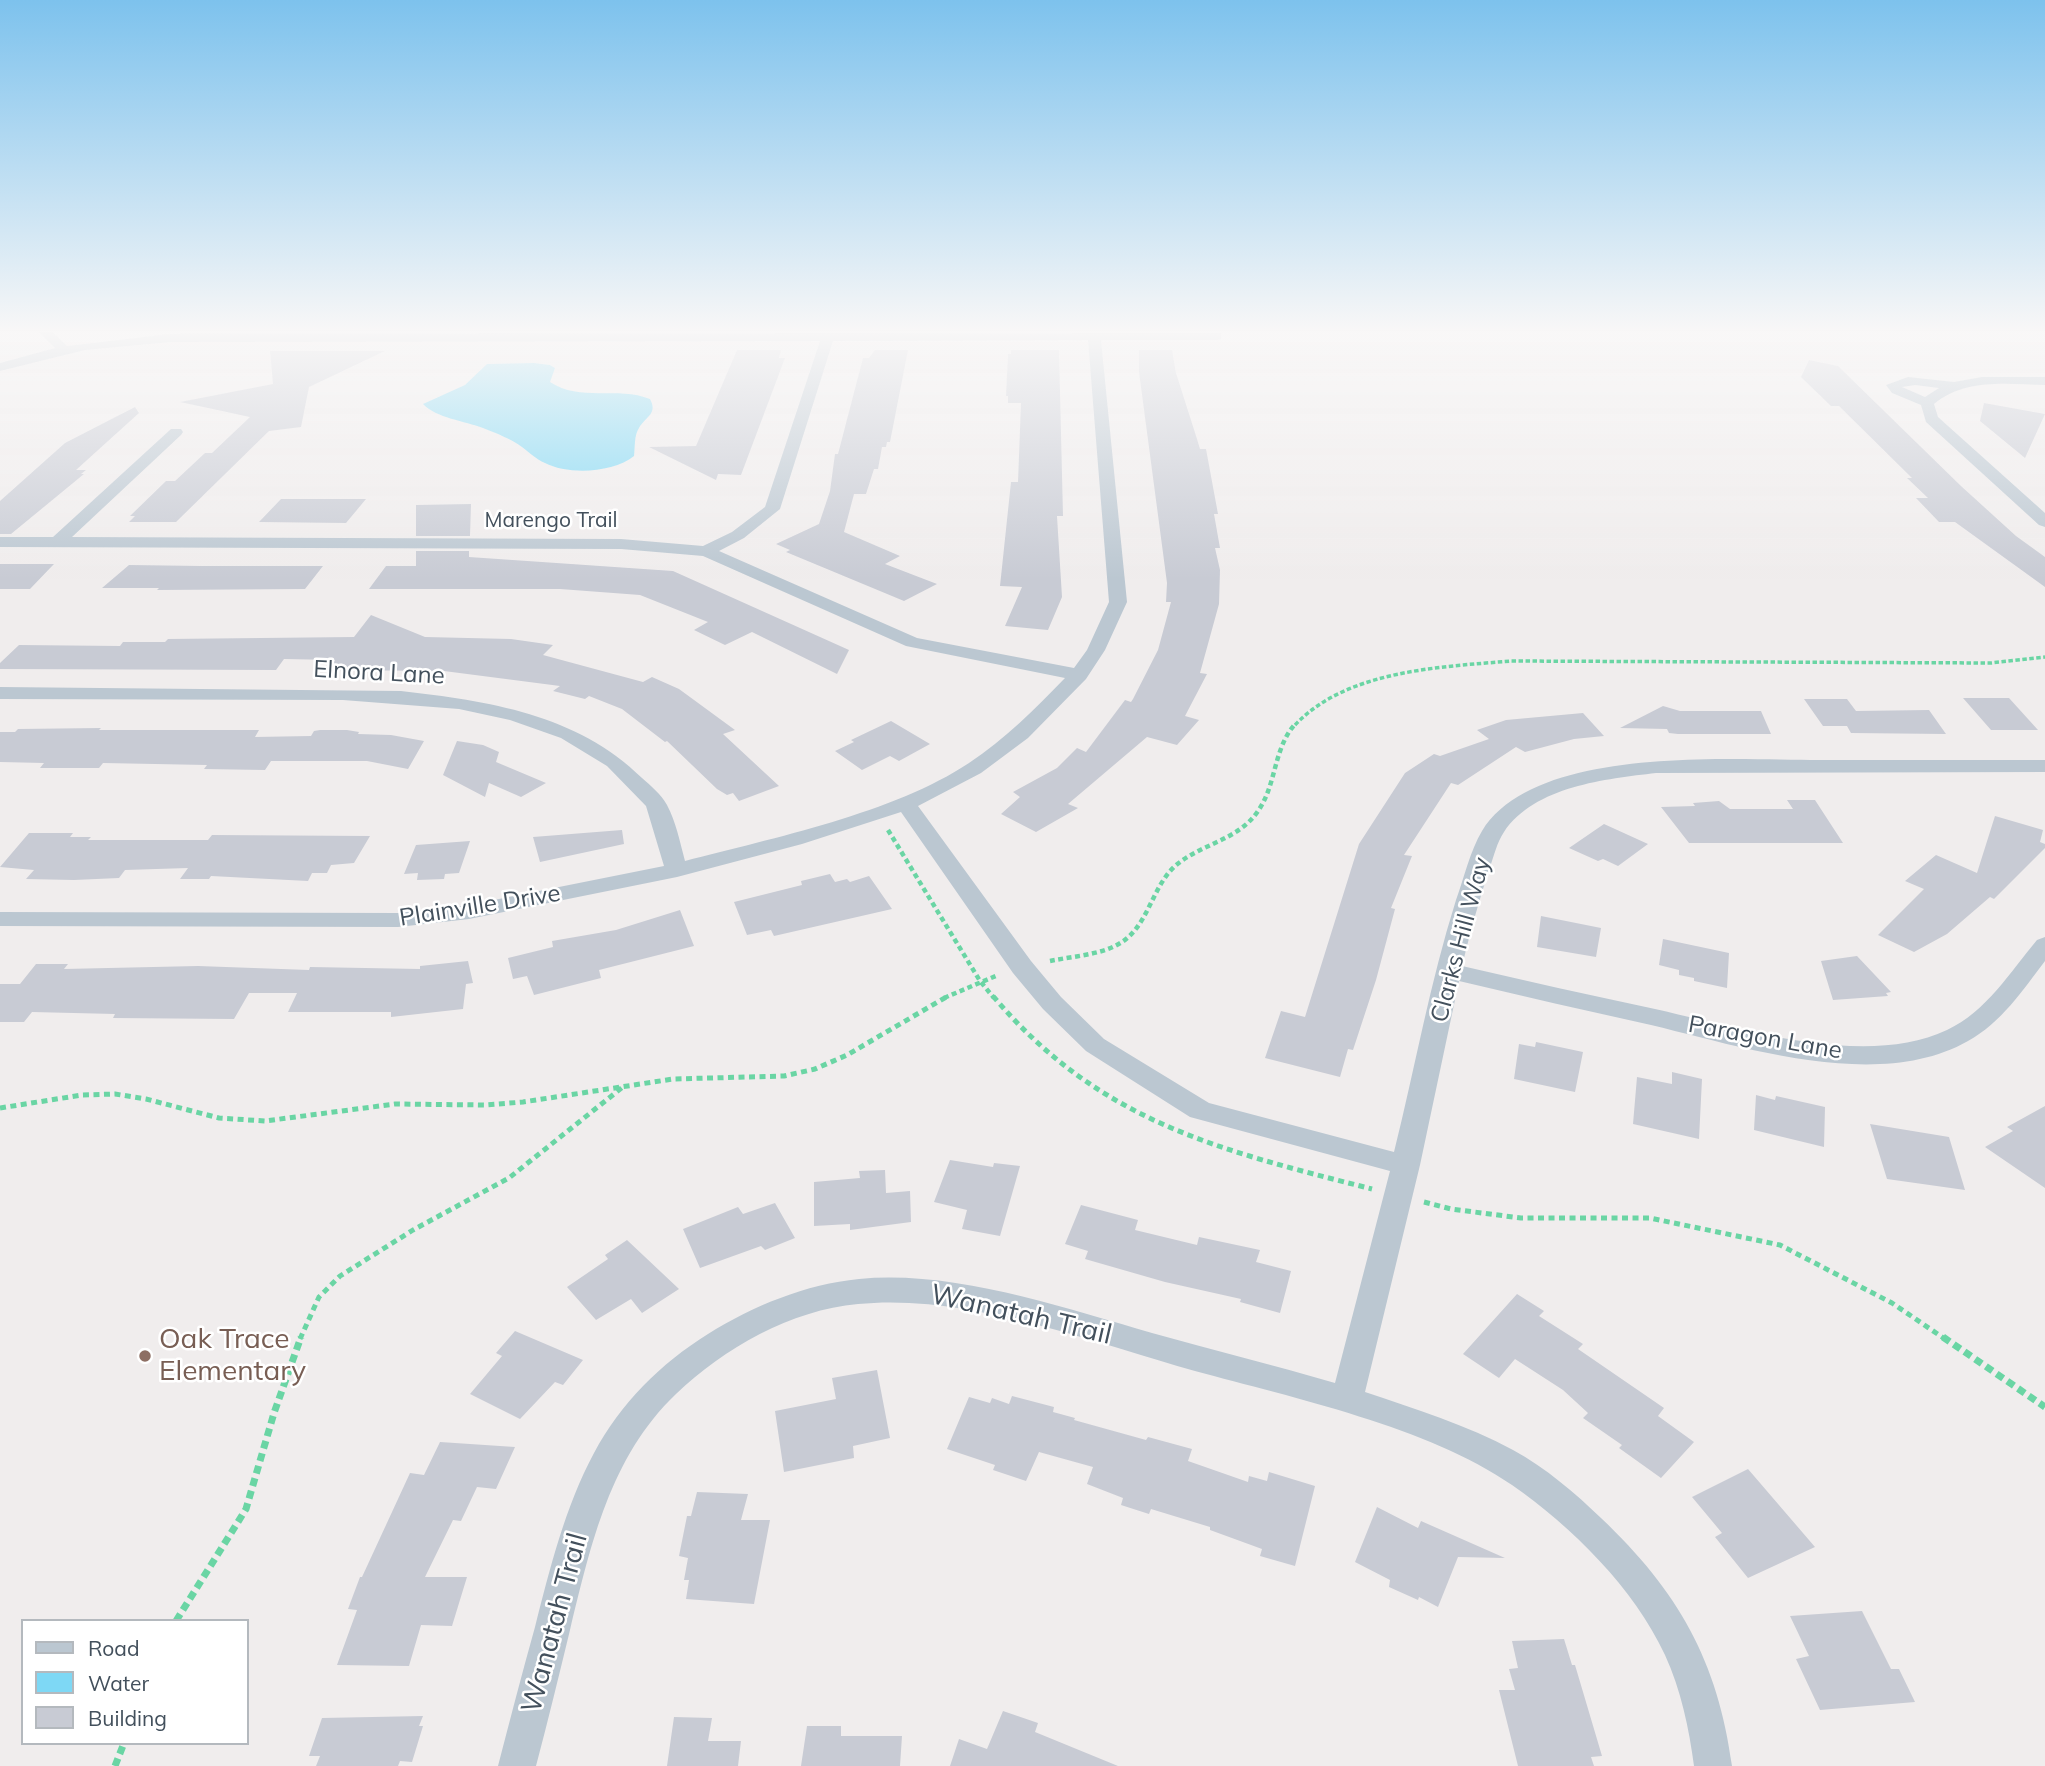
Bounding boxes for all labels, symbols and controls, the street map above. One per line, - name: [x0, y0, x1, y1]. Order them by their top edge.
- street label: Marengo Trail: [484, 508, 618, 534]
- street label: Elnora Lane: [313, 655, 445, 691]
- street label: Clarks Hill Way: [1425, 854, 1497, 1026]
- street label: Plainville Drive: [397, 879, 563, 933]
- street label: Paragon Lane: [1686, 1010, 1844, 1066]
- street label: Wanatah Trail: [927, 1278, 1115, 1352]
- place label: Oak Trace Elementary: [159, 1323, 306, 1389]
- marker: Oak Trace Elementary: [137, 1348, 153, 1364]
- street label: Wanatah Trail: [515, 1529, 595, 1717]
- legend: [21, 1619, 248, 1745]
- text: Road: [88, 1635, 139, 1661]
- text: Water: [88, 1670, 149, 1696]
- text: Building: [88, 1705, 167, 1731]

